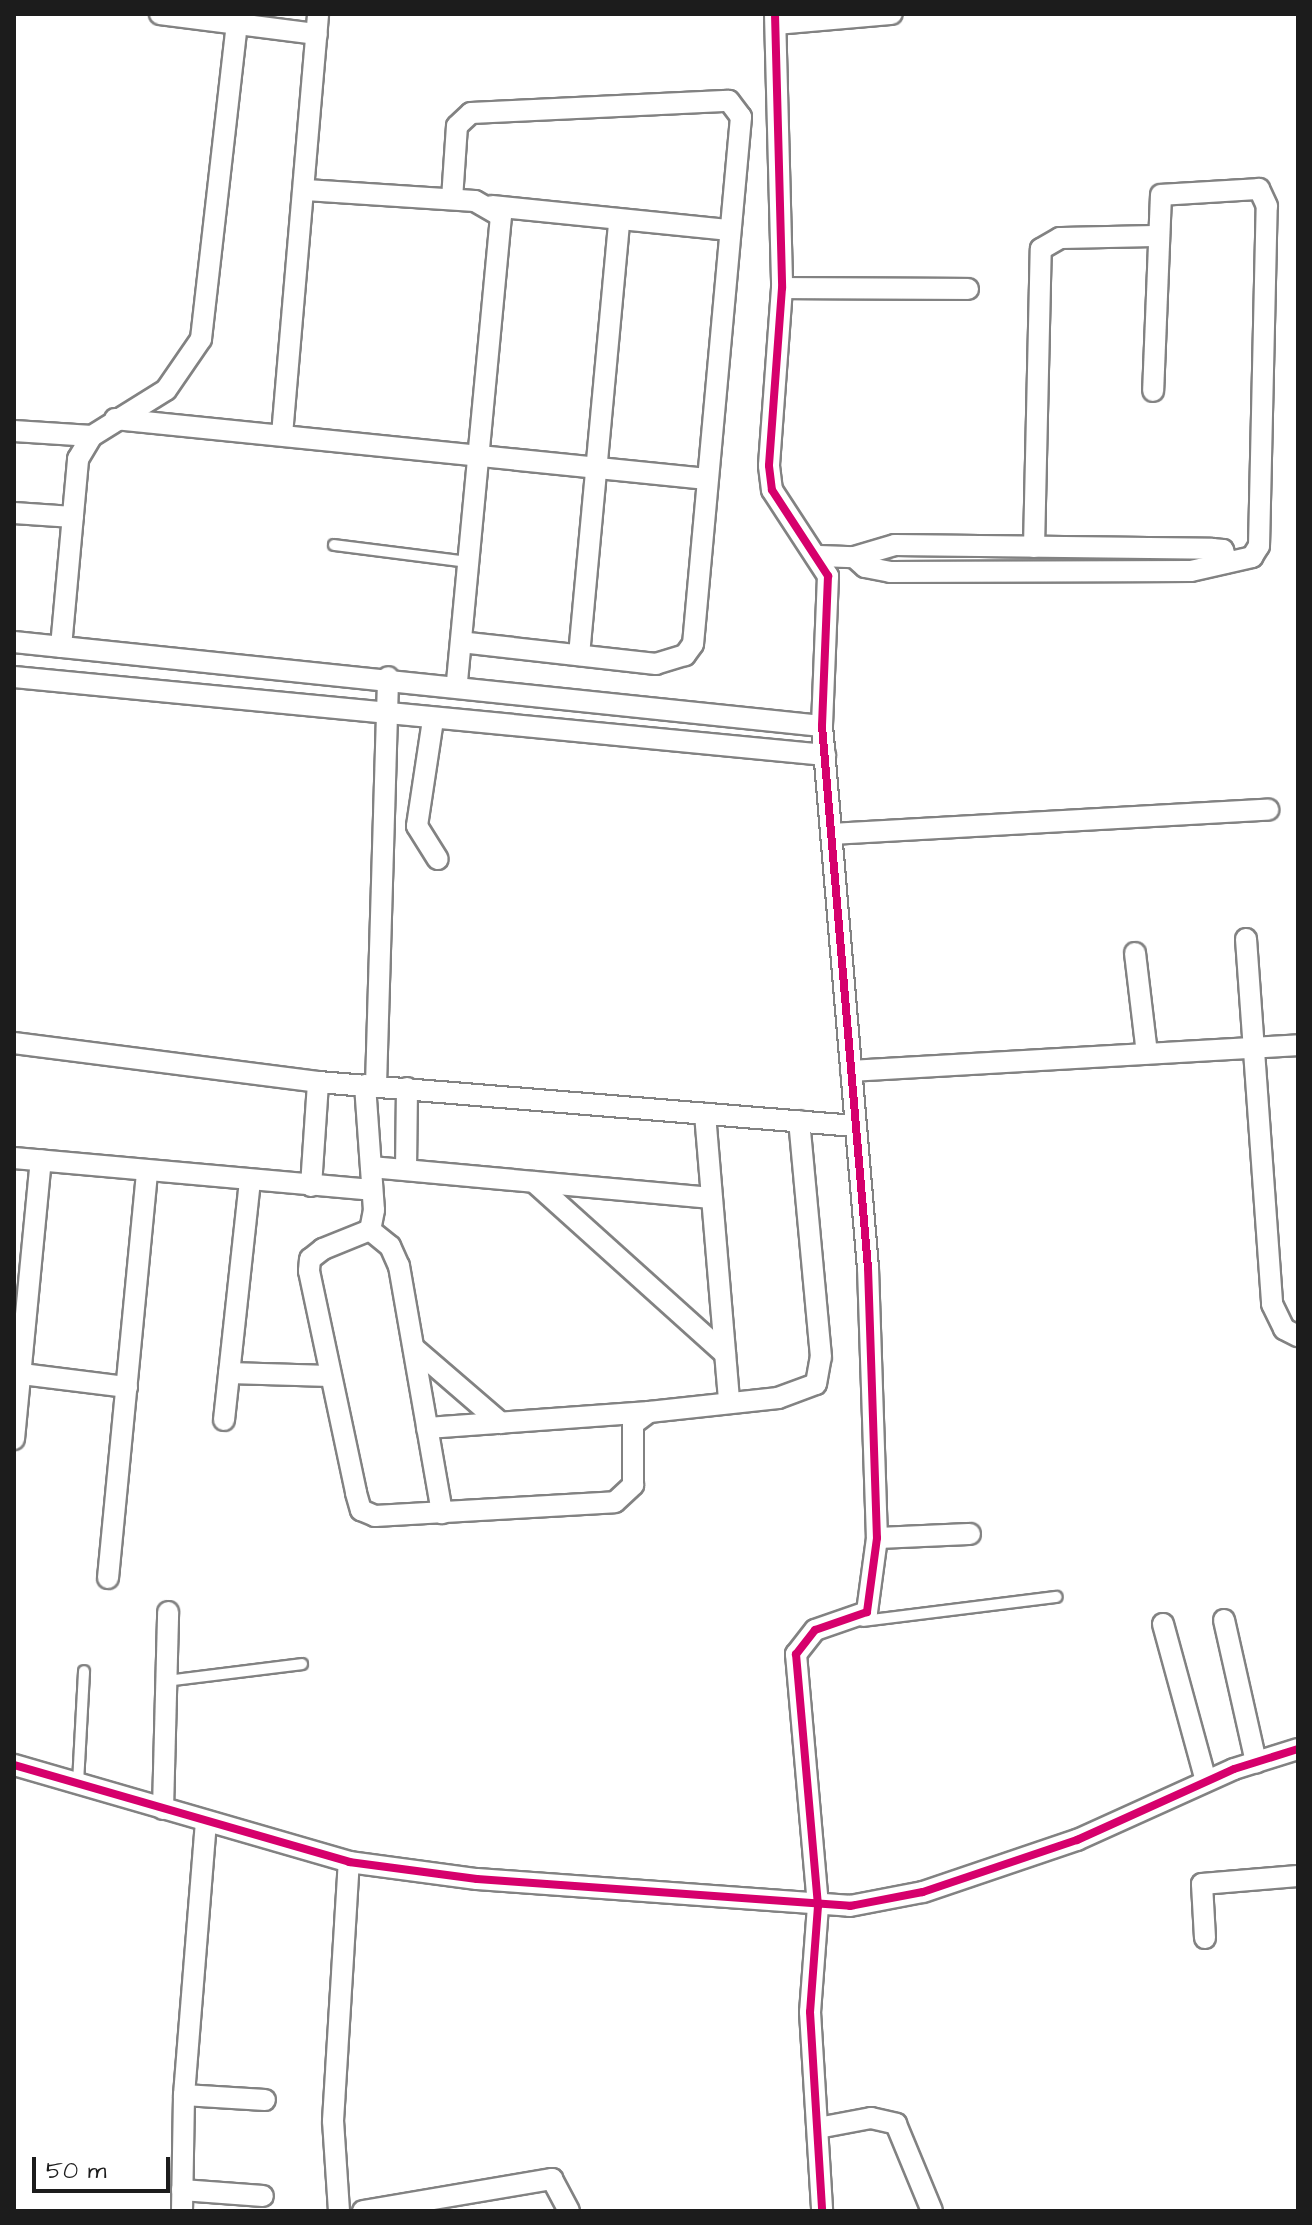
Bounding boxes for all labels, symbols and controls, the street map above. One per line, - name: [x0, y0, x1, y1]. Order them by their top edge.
- scale bar: [36, 2141, 174, 2191]
- text: 50 m: [46, 2154, 106, 2188]

